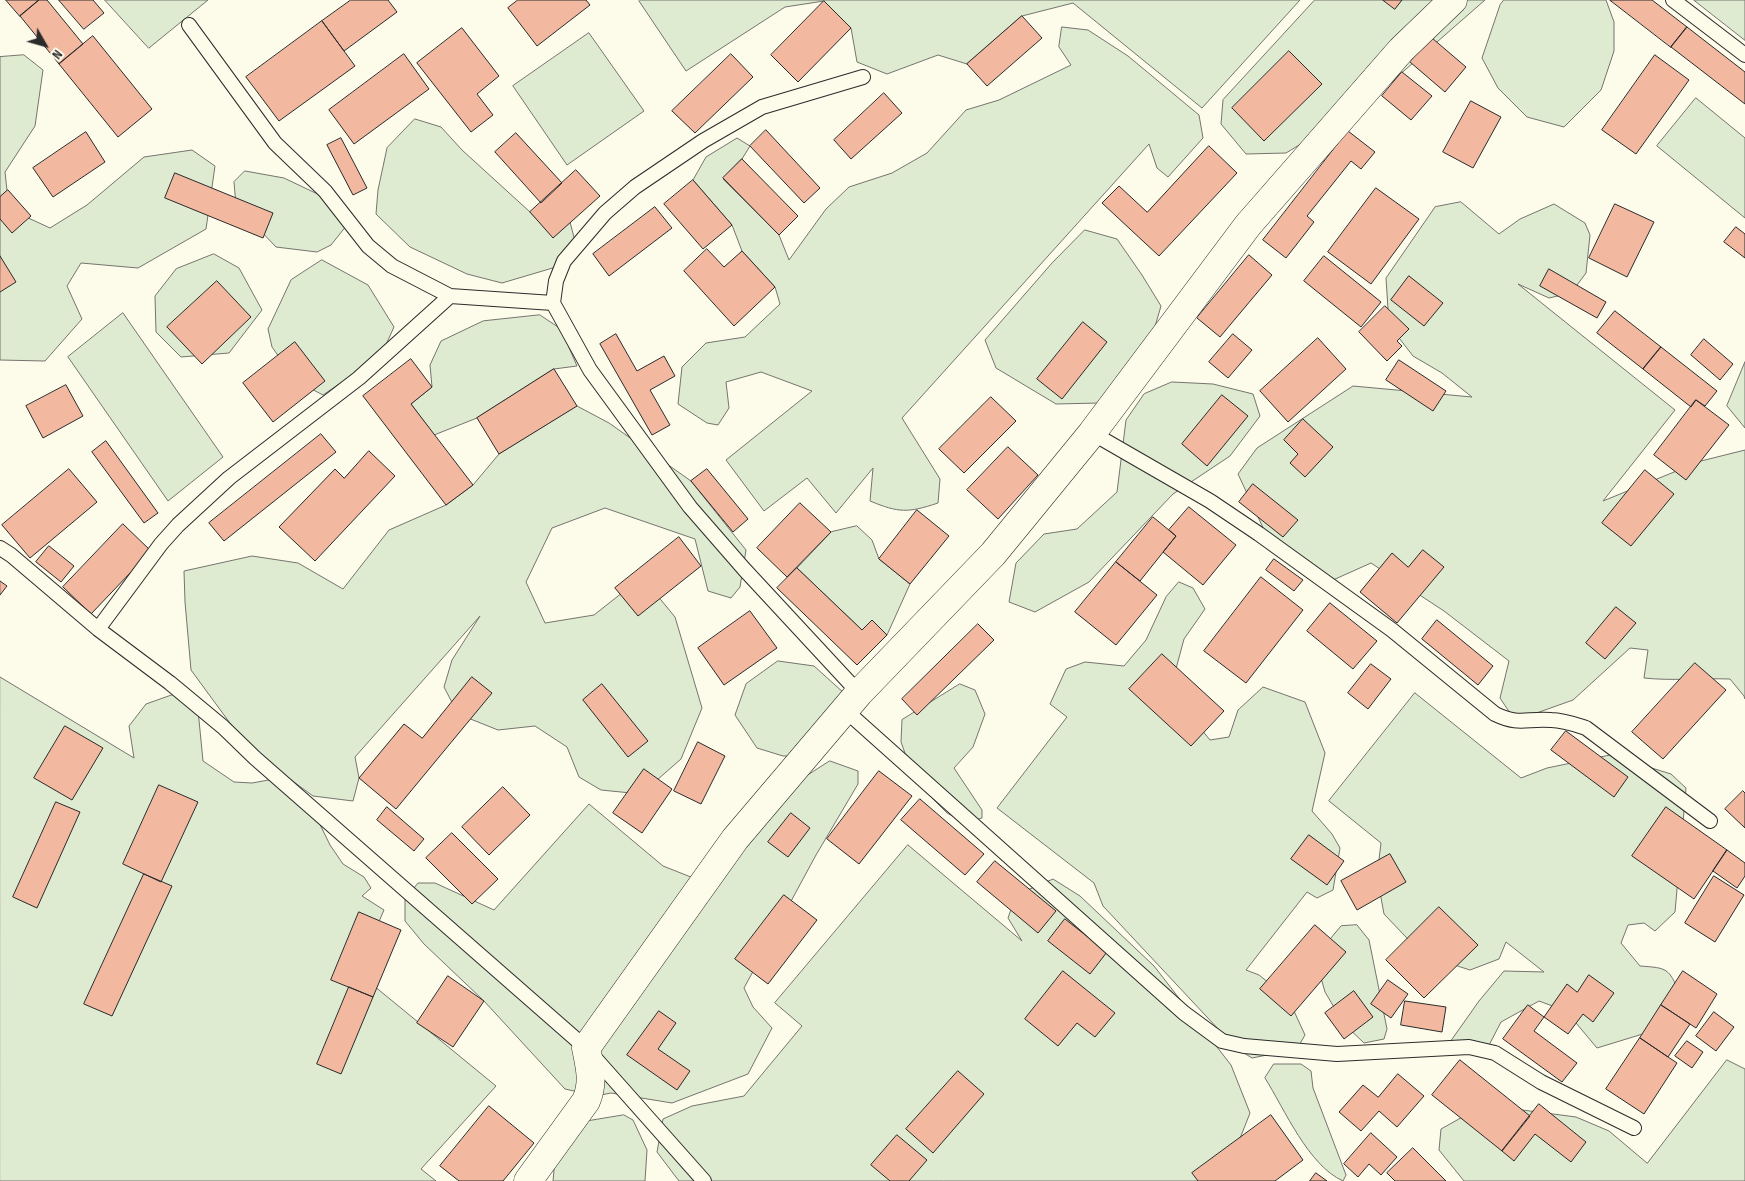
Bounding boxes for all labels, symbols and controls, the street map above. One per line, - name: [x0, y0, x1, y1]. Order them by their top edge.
- north arrow: [20, 20, 70, 70]
- text: N: [48, 46, 66, 63]

